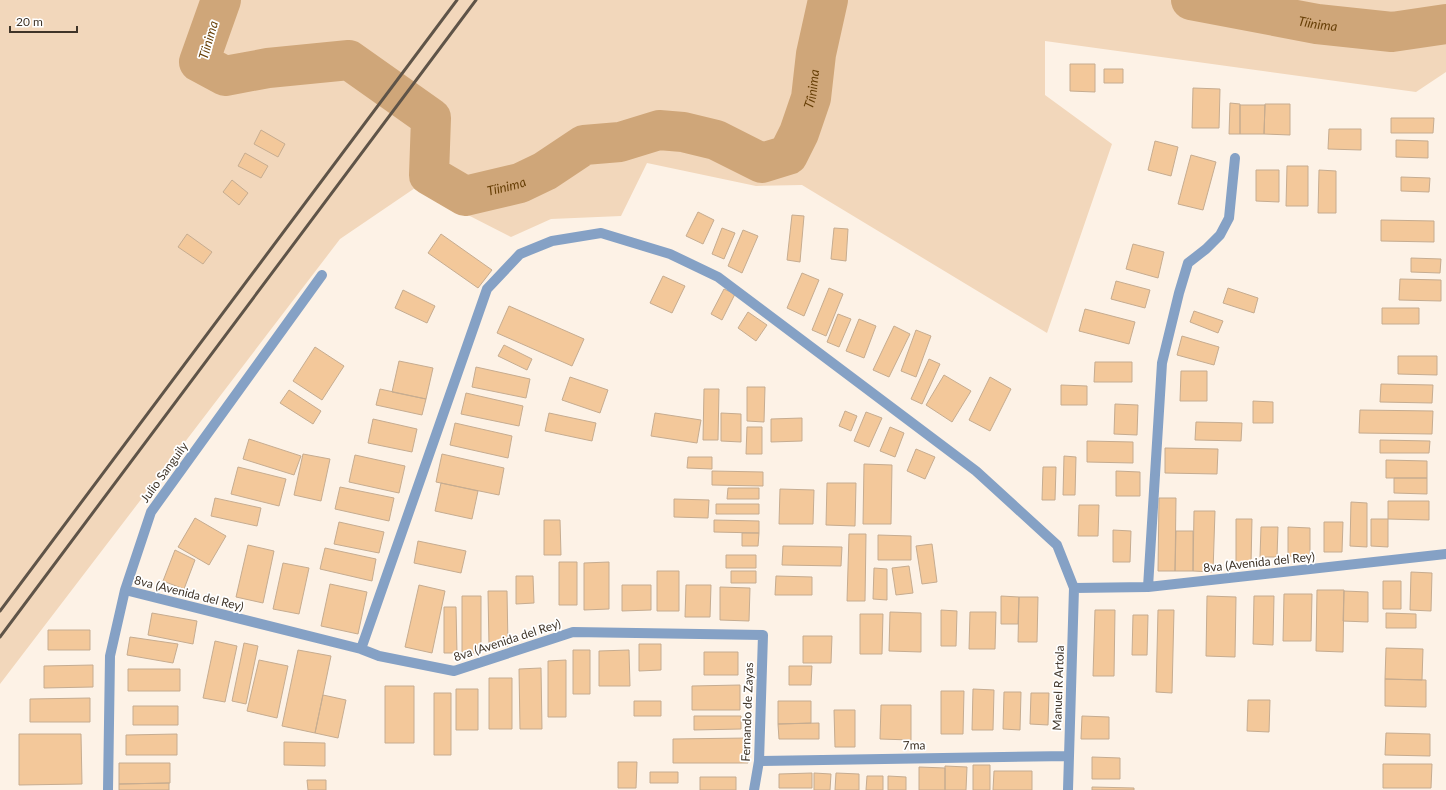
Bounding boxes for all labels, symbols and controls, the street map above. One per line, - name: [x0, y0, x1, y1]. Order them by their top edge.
- scale bar: [10, 8, 77, 34]
- water label: Tíinima: [1297, 13, 1339, 34]
- text: 20 m: [16, 14, 43, 29]
- water label: Tíinima: [195, 19, 221, 61]
- water label: Tíinima: [800, 68, 822, 111]
- water label: Tíinima: [485, 173, 529, 199]
- street label: Julio Sanguily: [137, 438, 191, 505]
- street label: 8va (Avenida del Rey): [1203, 549, 1315, 575]
- street label: 8va (Avenida del Rey): [133, 572, 245, 614]
- street label: 8va (Avenida del Rey): [451, 616, 563, 664]
- street label: Manuel R Artola: [1049, 645, 1067, 731]
- street label: Fernando de Zayas: [738, 662, 756, 762]
- street label: 7ma: [902, 737, 926, 753]

